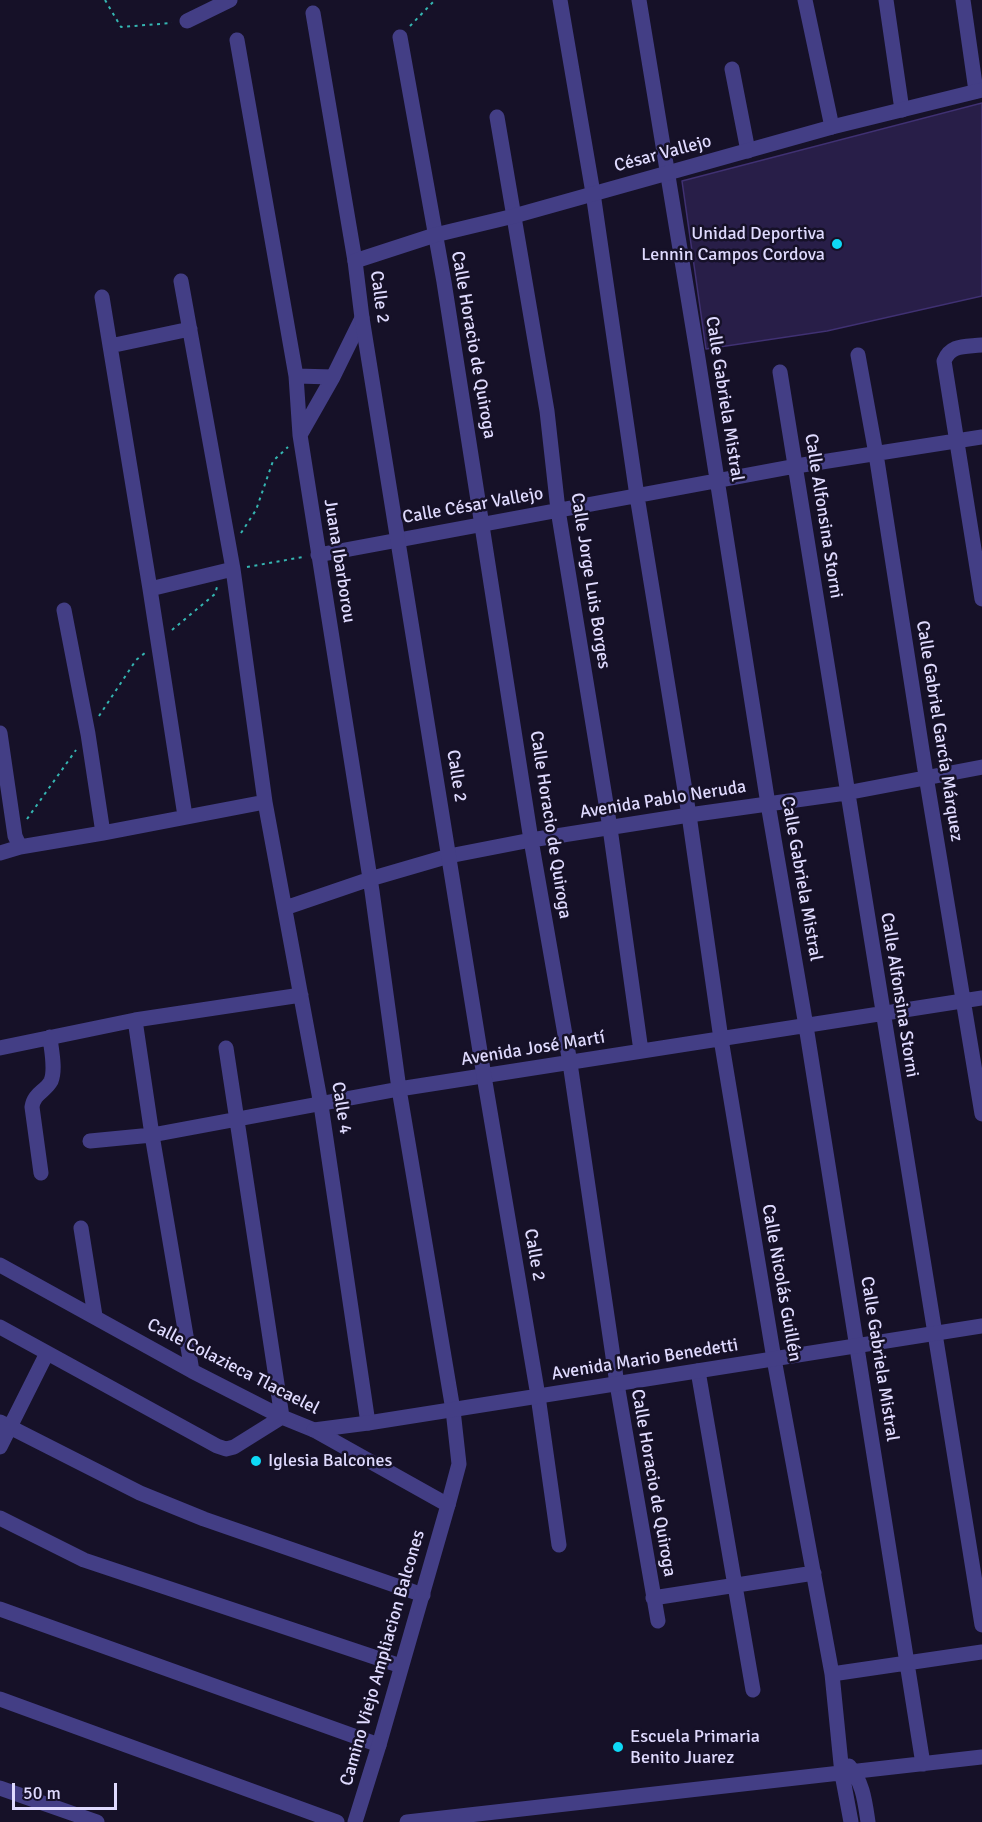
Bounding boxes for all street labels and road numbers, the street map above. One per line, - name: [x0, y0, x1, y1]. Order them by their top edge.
- street label: César Vallejo: [612, 131, 714, 177]
- street label: Calle Horacio de Quiroga: [446, 250, 500, 440]
- street label: Calle 2: [365, 269, 393, 325]
- street label: Calle Gabriela Mistral: [700, 315, 748, 483]
- street label: Calle Alfonsina Storni: [799, 432, 847, 600]
- street label: Calle César Vallejo: [401, 483, 545, 529]
- street label: Calle Jorge Luis Borges: [565, 491, 615, 671]
- street label: Juana Ibarborou: [319, 498, 359, 624]
- street label: Calle Gabriel García Márquez: [911, 619, 967, 843]
- street label: Calle Horacio de Quiroga: [524, 729, 576, 921]
- street label: Calle 2: [441, 748, 471, 804]
- street label: Avenida Pablo Neruda: [578, 776, 748, 824]
- street label: Calle Gabriela Mistral: [776, 795, 826, 963]
- street label: Calle Alfonsina Storni: [875, 911, 923, 1079]
- street label: Avenida José Martí: [460, 1027, 606, 1071]
- street label: Calle 4: [326, 1080, 356, 1136]
- street label: Calle Nicolás Guillén: [757, 1203, 805, 1363]
- street label: Calle 2: [519, 1227, 549, 1283]
- street label: Calle Gabriela Mistral: [855, 1275, 903, 1443]
- street label: Calle Colazieca Tlacaelel: [143, 1314, 323, 1420]
- street label: Avenida Mario Benedetti: [550, 1335, 740, 1385]
- street label: Calle Horacio de Quiroga: [626, 1388, 680, 1578]
- street label: Camino Viejo Ampliacion Balcones: [336, 1528, 430, 1788]

